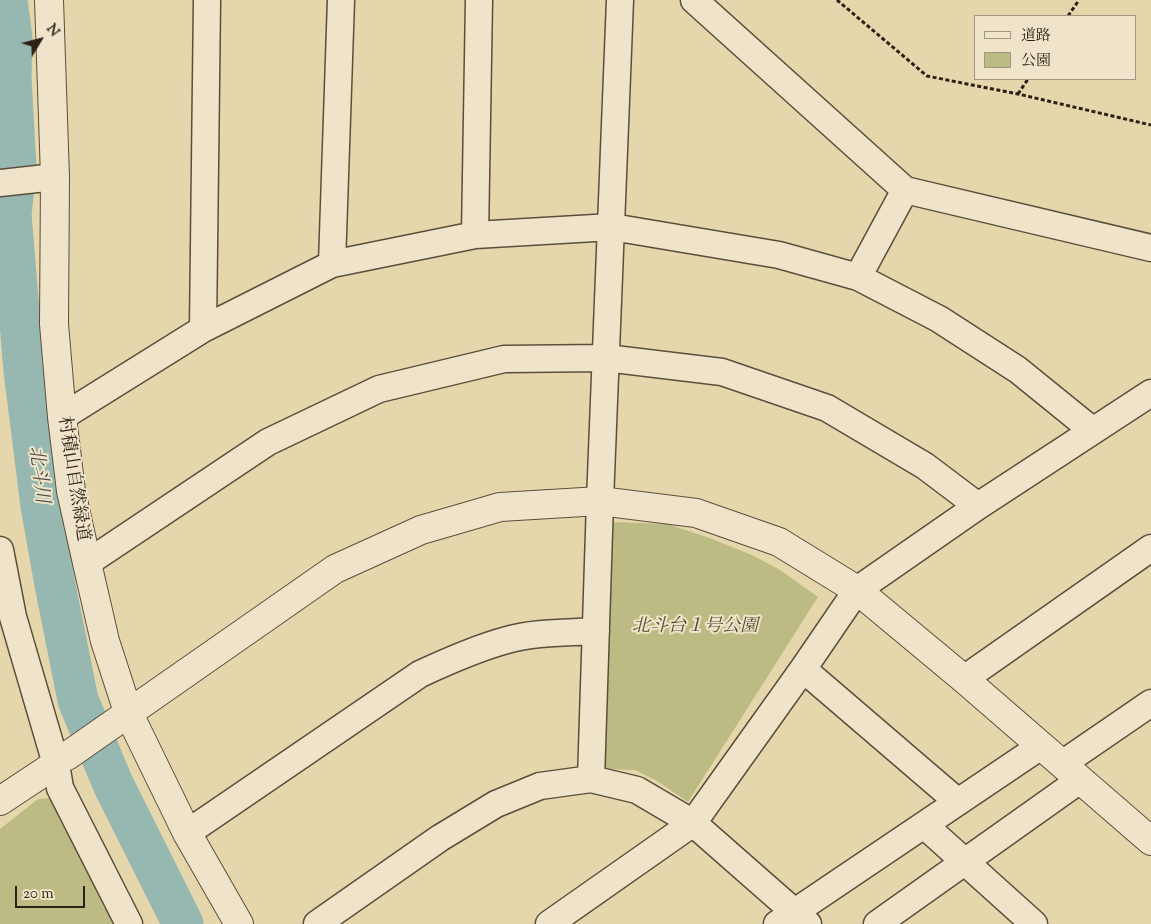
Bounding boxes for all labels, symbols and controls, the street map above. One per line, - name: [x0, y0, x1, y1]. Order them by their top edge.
- north arrow: [15, 15, 65, 65]
- legend: [974, 15, 1136, 80]
- text: N: [41, 20, 63, 41]
- text: 道路: [1021, 26, 1051, 47]
- text: 公園: [1021, 51, 1051, 72]
- street label: 村積山自然緑道: [51, 415, 93, 543]
- water label: 北斗川: [22, 445, 52, 505]
- park label: 北斗台１号公園: [632, 617, 758, 639]
- scale bar: [18, 876, 88, 908]
- text: 20 m: [23, 884, 54, 905]

